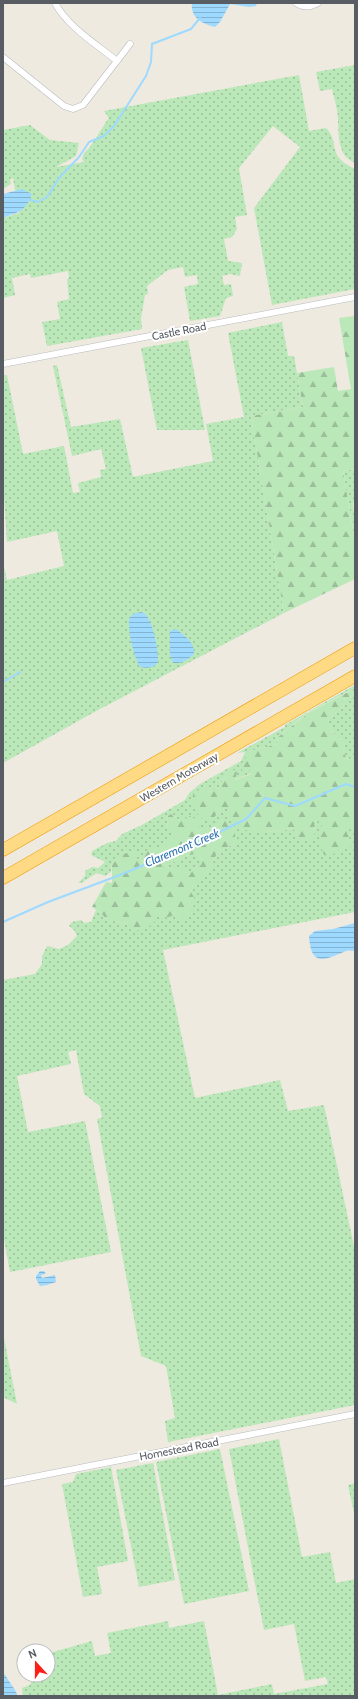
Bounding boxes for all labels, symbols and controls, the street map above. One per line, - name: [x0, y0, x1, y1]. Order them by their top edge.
- street label: Castle Road: [151, 319, 207, 343]
- street label: Western Motorway: [137, 749, 221, 805]
- water label: Claremont Creek: [142, 825, 222, 870]
- street label: Homestead Road: [138, 1434, 220, 1464]
- north arrow: [16, 1643, 56, 1683]
- text: N: [26, 1646, 39, 1662]

